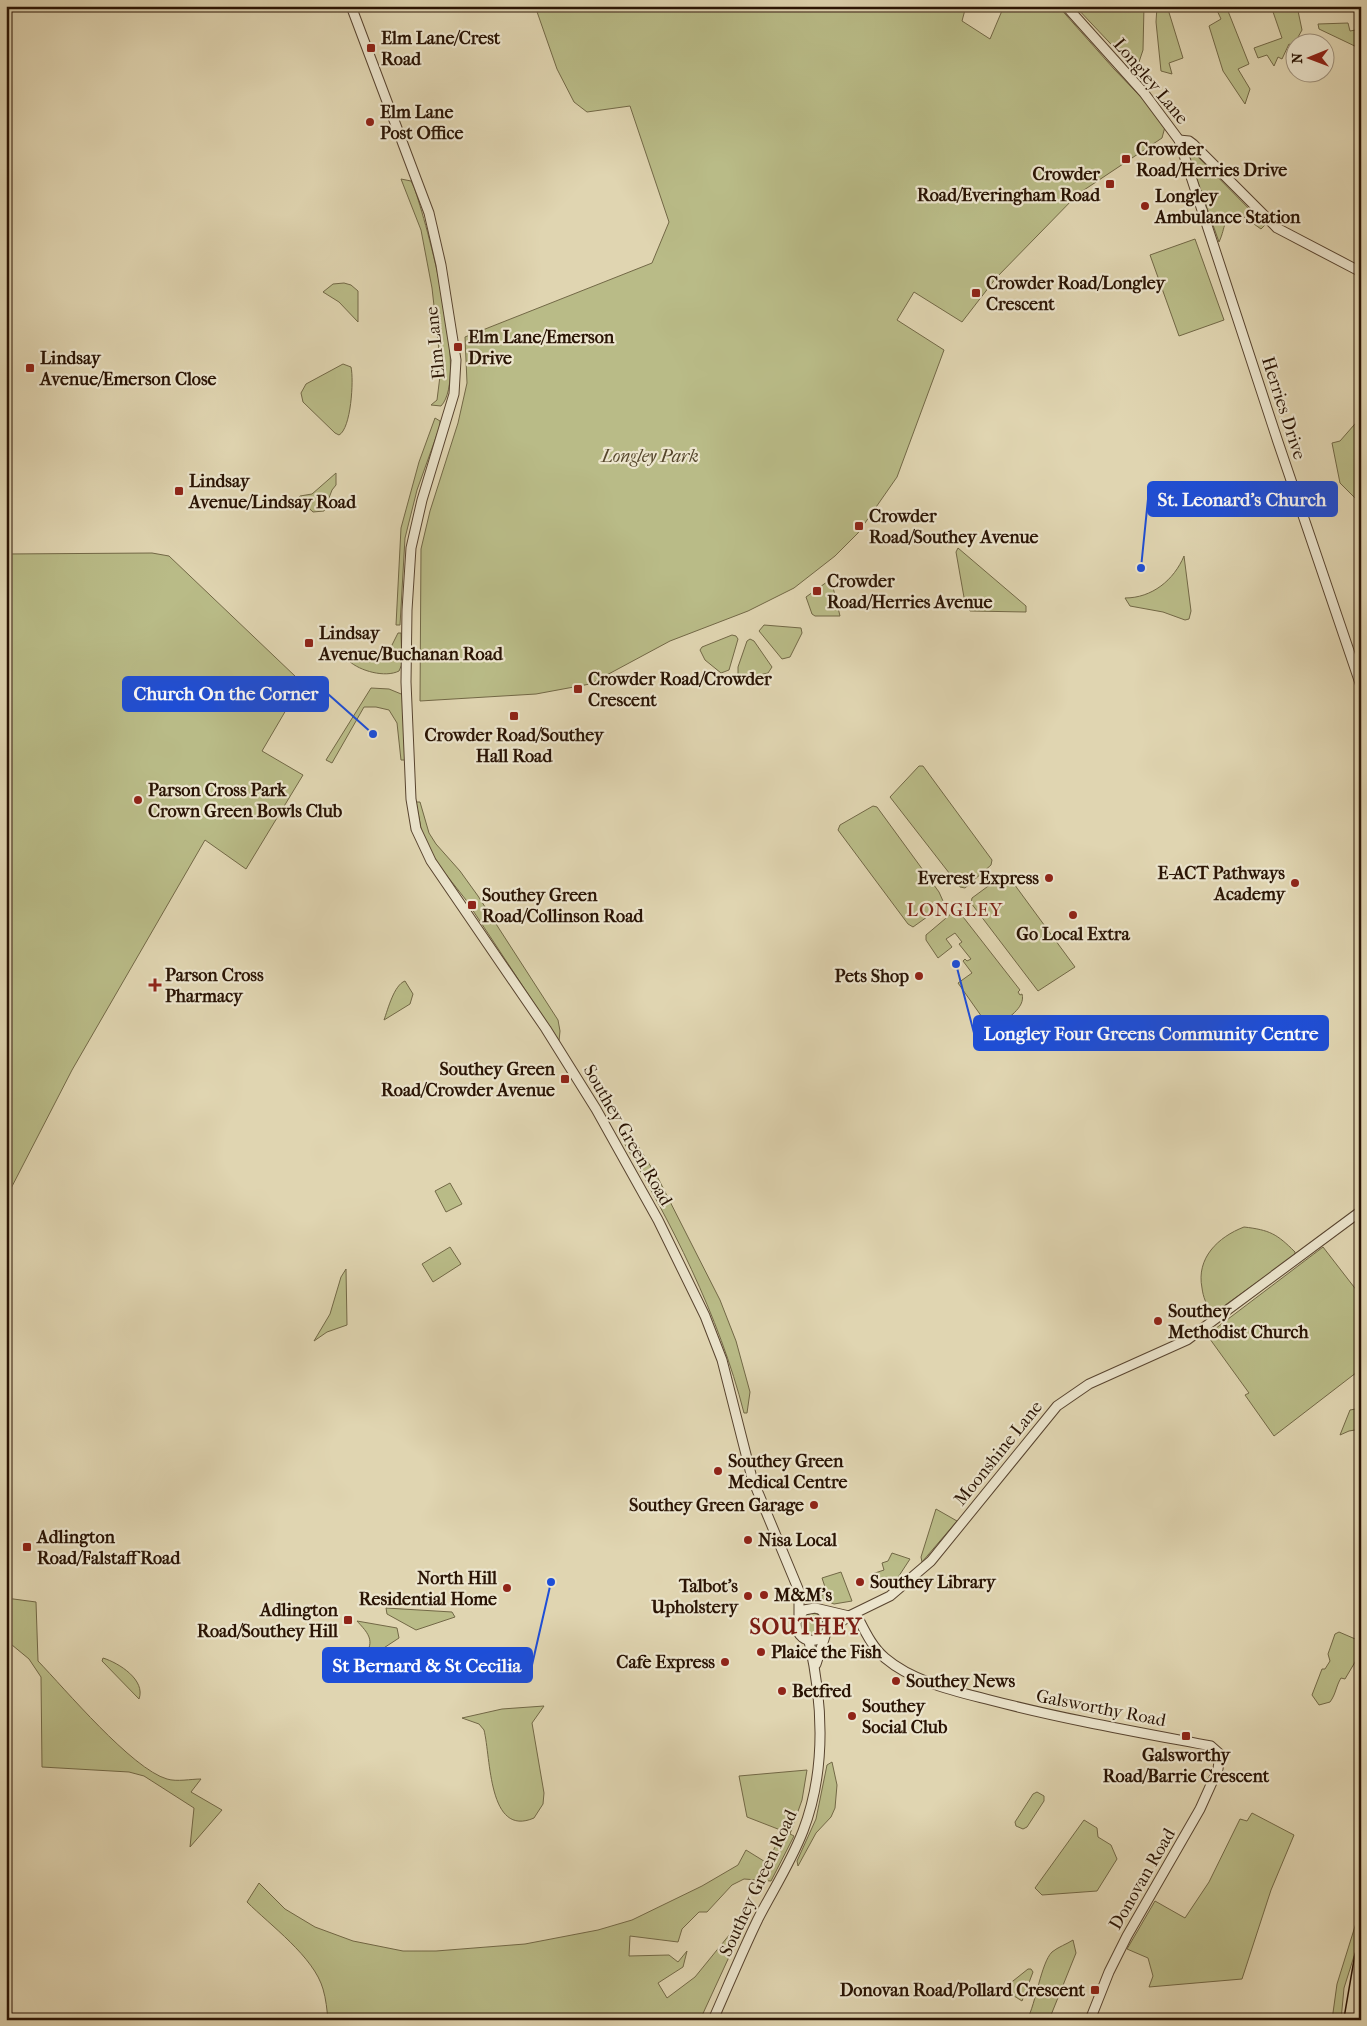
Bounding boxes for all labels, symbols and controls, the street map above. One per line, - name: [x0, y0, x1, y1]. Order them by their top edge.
- place label: Elm Lane/Crest Road: [381, 28, 501, 70]
- north arrow: [1284, 32, 1334, 82]
- street label: Longley Lane: [1109, 34, 1193, 129]
- marker: Elm Lane/Crest Road: [365, 42, 377, 54]
- text: N: [1289, 52, 1306, 64]
- place label: Elm Lane Post Office: [380, 102, 463, 144]
- marker: Elm Lane Post Office: [364, 116, 376, 128]
- place label: Crowder Road/Herries Drive: [1136, 139, 1287, 181]
- marker: Crowder Road/Herries Drive: [1120, 153, 1132, 165]
- place label: Crowder Road/Everingham Road: [917, 164, 1101, 206]
- marker: Crowder Road/Everingham Road: [1104, 178, 1116, 190]
- place label: Longley Ambulance Station: [1154, 186, 1301, 228]
- marker: Longley Ambulance Station: [1139, 200, 1151, 212]
- place label: Crowder Road/Longley Crescent: [986, 273, 1166, 315]
- marker: Crowder Road/Longley Crescent: [970, 287, 982, 299]
- street label: Elm Lane: [421, 305, 450, 380]
- place label: Elm Lane/Emerson Drive: [468, 327, 615, 369]
- marker: Elm Lane/Emerson Drive: [452, 341, 464, 353]
- place label: Lindsay Avenue/Emerson Close: [39, 348, 217, 390]
- street label: Herries Drive: [1257, 354, 1310, 462]
- marker: Lindsay Avenue/Emerson Close: [24, 362, 36, 374]
- park label: Longley Park: [599, 446, 699, 467]
- place label: Lindsay Avenue/Lindsay Road: [188, 471, 357, 513]
- callout: St. Leonard's Church: [1148, 482, 1337, 516]
- marker: Lindsay Avenue/Lindsay Road: [173, 485, 185, 497]
- text: St. Leonard's Church: [1158, 489, 1327, 511]
- place label: Crowder Road/Southey Avenue: [869, 506, 1039, 548]
- marker: Crowder Road/Southey Avenue: [853, 520, 865, 532]
- place label: Crowder Road/Herries Avenue: [827, 571, 992, 613]
- marker: Crowder Road/Herries Avenue: [811, 585, 823, 597]
- place label: Lindsay Avenue/Buchanan Road: [318, 623, 504, 665]
- marker: Lindsay Avenue/Buchanan Road: [303, 637, 315, 649]
- place label: Crowder Road/Crowder Crescent: [588, 669, 772, 711]
- callout: Church On the Corner: [123, 677, 328, 711]
- text: Church On the Corner: [134, 683, 319, 705]
- marker: Crowder Road/Crowder Crescent: [572, 683, 584, 695]
- marker: Crowder Road/Southey Hall Road: [508, 710, 520, 722]
- place label: Crowder Road/Southey Hall Road: [425, 725, 605, 767]
- place label: Parson Cross Park Crown Green Bowls Club: [148, 780, 343, 822]
- marker: Parson Cross Park Crown Green Bowls Club: [132, 794, 144, 806]
- place label: E-ACT Pathways Academy: [1157, 863, 1286, 905]
- place label: Everest Express: [918, 868, 1039, 889]
- marker: Everest Express: [1043, 872, 1055, 884]
- marker: E-ACT Pathways Academy: [1289, 877, 1301, 889]
- place label: Southey Green Road/Collinson Road: [482, 885, 645, 927]
- marker: Southey Green Road/Collinson Road: [466, 899, 478, 911]
- district label: LONGLEY: [907, 899, 1003, 921]
- marker: Go Local Extra: [1067, 909, 1079, 921]
- place label: Go Local Extra: [1016, 924, 1131, 945]
- place label: Parson Cross Pharmacy: [165, 965, 264, 1007]
- place label: Pets Shop: [834, 966, 909, 987]
- marker: Pets Shop: [913, 970, 925, 982]
- marker: Parson Cross Pharmacy: [149, 979, 161, 991]
- callout: Longley Four Greens Community Centre: [974, 1016, 1328, 1050]
- text: Longley Four Greens Community Centre: [984, 1023, 1319, 1045]
- place label: Southey Green Road/Crowder Avenue: [381, 1059, 556, 1101]
- street label: Southey Green Road: [579, 1061, 677, 1210]
- marker: Southey Green Road/Crowder Avenue: [559, 1073, 571, 1085]
- place label: Southey Methodist Church: [1167, 1301, 1309, 1343]
- marker: Southey Methodist Church: [1152, 1315, 1164, 1327]
- street label: Moonshine Lane: [950, 1397, 1047, 1510]
- place label: Southey Green Medical Centre: [727, 1451, 848, 1493]
- marker: Southey Green Medical Centre: [712, 1465, 724, 1477]
- place label: Southey Green Garage: [629, 1495, 804, 1516]
- marker: Southey Green Garage: [808, 1499, 820, 1511]
- place label: Adlington Road/Falstaff Road: [36, 1527, 181, 1569]
- place label: Nisa Local: [758, 1530, 838, 1551]
- marker: Nisa Local: [742, 1534, 754, 1546]
- marker: Adlington Road/Falstaff Road: [21, 1541, 33, 1553]
- place label: North Hill Residential Home: [359, 1568, 498, 1610]
- place label: Southey Library: [870, 1572, 997, 1593]
- place label: Talbot’s Upholstery: [650, 1576, 739, 1618]
- marker: Southey Library: [854, 1576, 866, 1588]
- marker: North Hill Residential Home: [501, 1582, 513, 1594]
- place label: M&M's: [773, 1585, 832, 1606]
- marker: M&M's: [758, 1589, 770, 1601]
- marker: Talbot’s Upholstery: [742, 1590, 754, 1602]
- place label: Adlington Road/Southey Hill: [197, 1600, 339, 1642]
- marker: Adlington Road/Southey Hill: [342, 1614, 354, 1626]
- district label: SOUTHEY: [749, 1614, 863, 1640]
- place label: Plaice the Fish: [771, 1642, 883, 1663]
- marker: Plaice the Fish: [755, 1646, 767, 1658]
- callout: St Bernard & St Cecilia: [323, 1648, 532, 1682]
- place label: Cafe Express: [616, 1652, 715, 1673]
- text: St Bernard & St Cecilia: [333, 1655, 523, 1677]
- marker: Cafe Express: [719, 1656, 731, 1668]
- place label: Southey News: [906, 1671, 1015, 1692]
- marker: Southey News: [890, 1675, 902, 1687]
- place label: Betfred: [792, 1681, 852, 1702]
- marker: Betfred: [776, 1685, 788, 1697]
- street label: Galsworthy Road: [1034, 1686, 1168, 1731]
- place label: Southey Social Club: [862, 1696, 948, 1738]
- marker: Southey Social Club: [846, 1710, 858, 1722]
- marker: Galsworthy Road/Barrie Crescent: [1180, 1730, 1192, 1742]
- place label: Galsworthy Road/Barrie Crescent: [1103, 1745, 1270, 1787]
- street label: Southey Green Road: [715, 1806, 802, 1960]
- street label: Donovan Road: [1105, 1825, 1180, 1934]
- place label: Donovan Road/Pollard Crescent: [840, 1980, 1086, 2001]
- marker: Donovan Road/Pollard Crescent: [1089, 1984, 1101, 1996]

